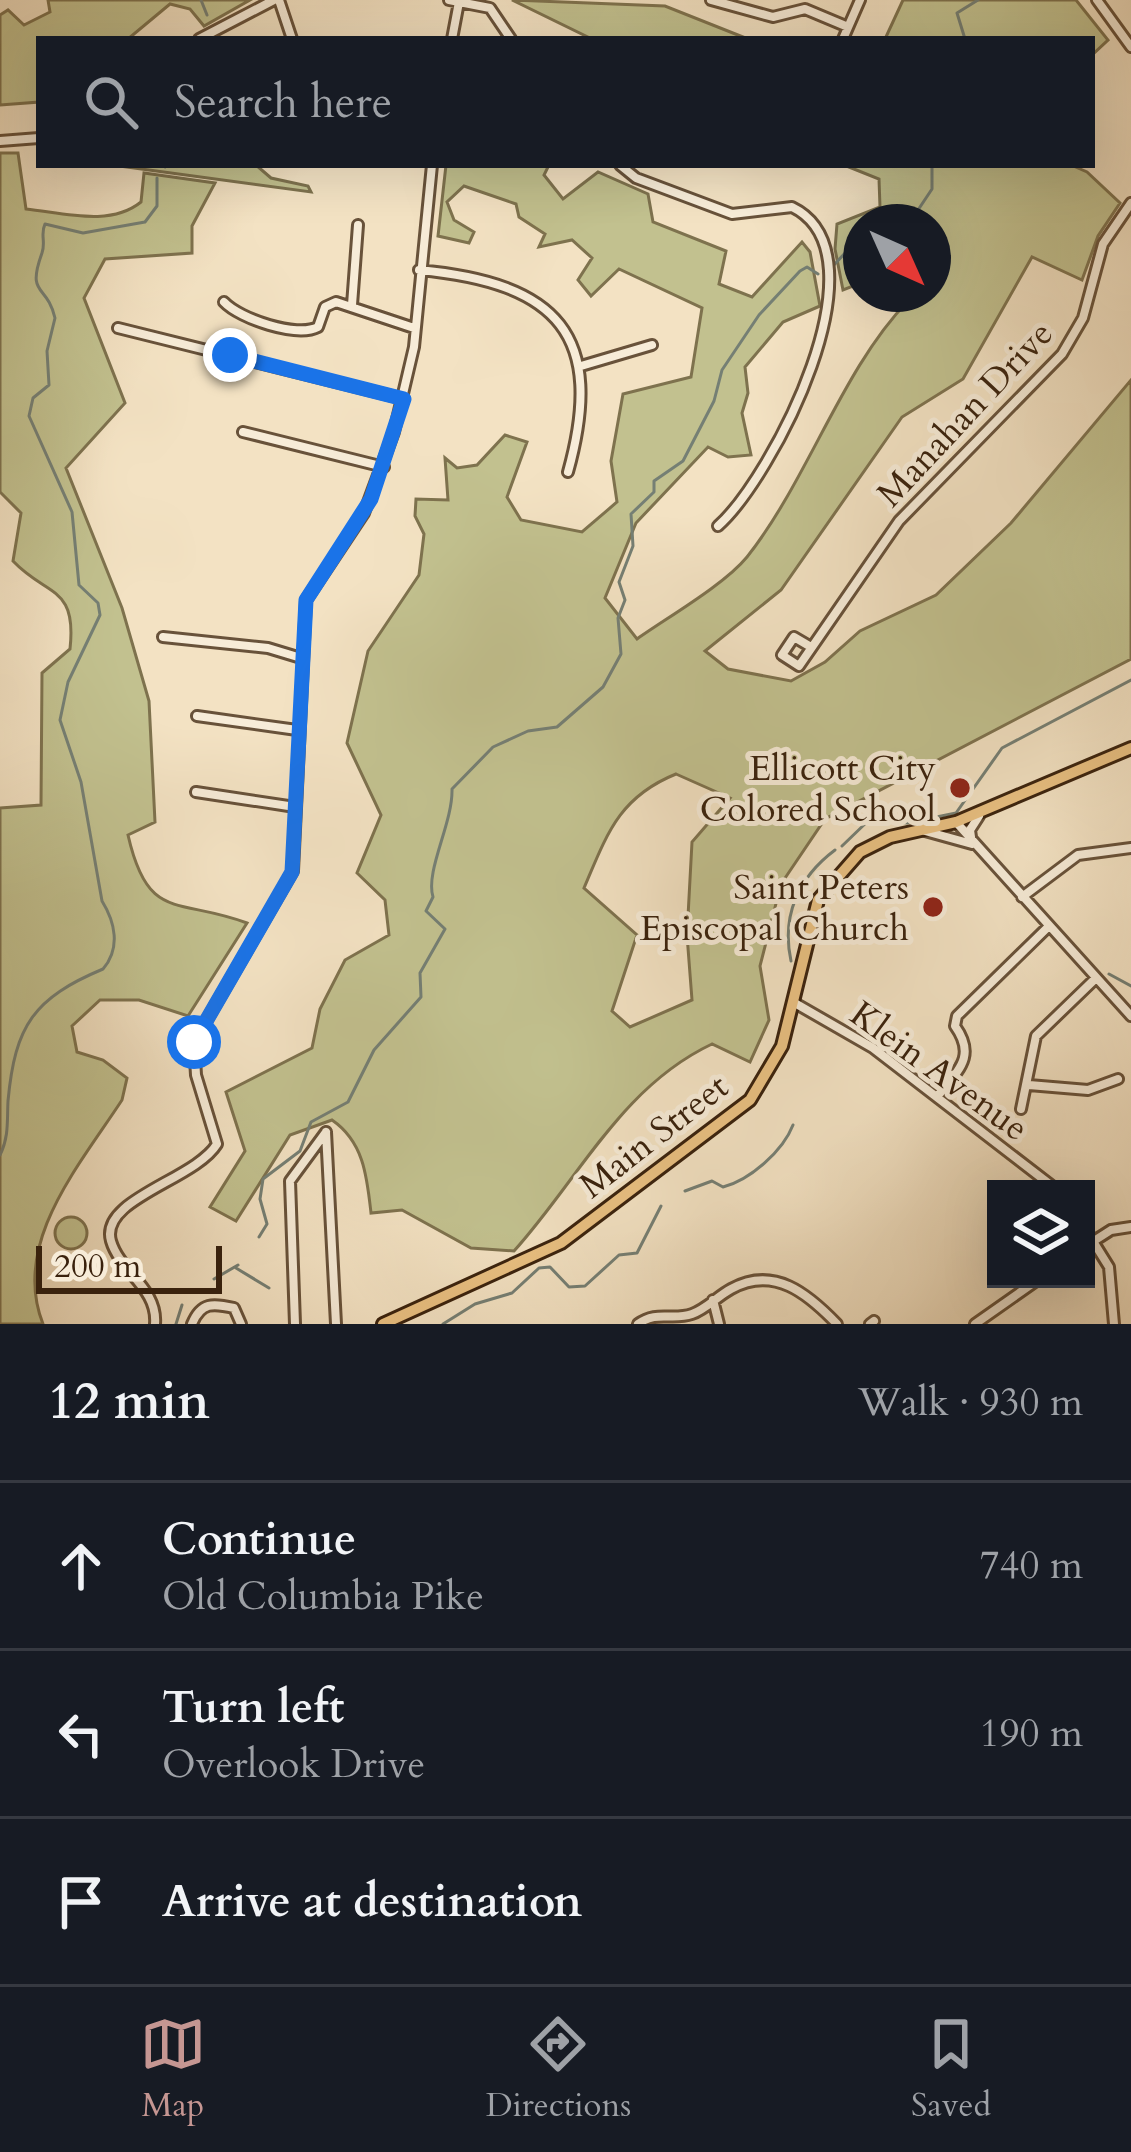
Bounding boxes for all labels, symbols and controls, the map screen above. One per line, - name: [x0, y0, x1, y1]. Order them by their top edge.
- search box: [36, 36, 1095, 168]
- icon: search: [78, 69, 144, 135]
- text: Search here: [174, 72, 392, 133]
- north arrow: [843, 204, 951, 312]
- street label: Manahan Drive: [866, 310, 1064, 518]
- route end: [203, 328, 257, 382]
- place label: Ellicott City Colored School: [700, 744, 936, 834]
- marker: Ellicott City Colored School: [947, 775, 973, 801]
- place label: Saint Peters Episcopal Church: [640, 863, 909, 953]
- marker: Saint Peters Episcopal Church: [920, 894, 946, 920]
- street label: Klein Avenue: [840, 990, 1038, 1153]
- route start: [167, 1015, 221, 1069]
- street label: Main Street: [569, 1063, 738, 1210]
- map controls: [987, 1180, 1095, 1288]
- button: layers: [987, 1180, 1095, 1288]
- scale bar: [36, 1240, 222, 1293]
- text: 200 m: [54, 1244, 141, 1289]
- text: 12 min: [48, 1367, 210, 1437]
- text: Walk · 930 m: [858, 1376, 1083, 1429]
- text: Continue: [162, 1509, 356, 1570]
- icon: ahead: [48, 1533, 114, 1599]
- text: 740 m: [980, 1539, 1083, 1592]
- text: Old Columbia Pike: [162, 1570, 484, 1623]
- text: Turn left: [162, 1677, 344, 1738]
- icon: left: [48, 1701, 114, 1767]
- text: 190 m: [980, 1707, 1083, 1760]
- text: Overlook Drive: [162, 1738, 425, 1791]
- icon: arrive: [48, 1869, 114, 1935]
- text: Arrive at destination: [162, 1871, 582, 1932]
- tab: Map: [140, 2011, 206, 2128]
- tab: Directions: [486, 2011, 631, 2128]
- tab: Saved: [911, 2011, 991, 2128]

